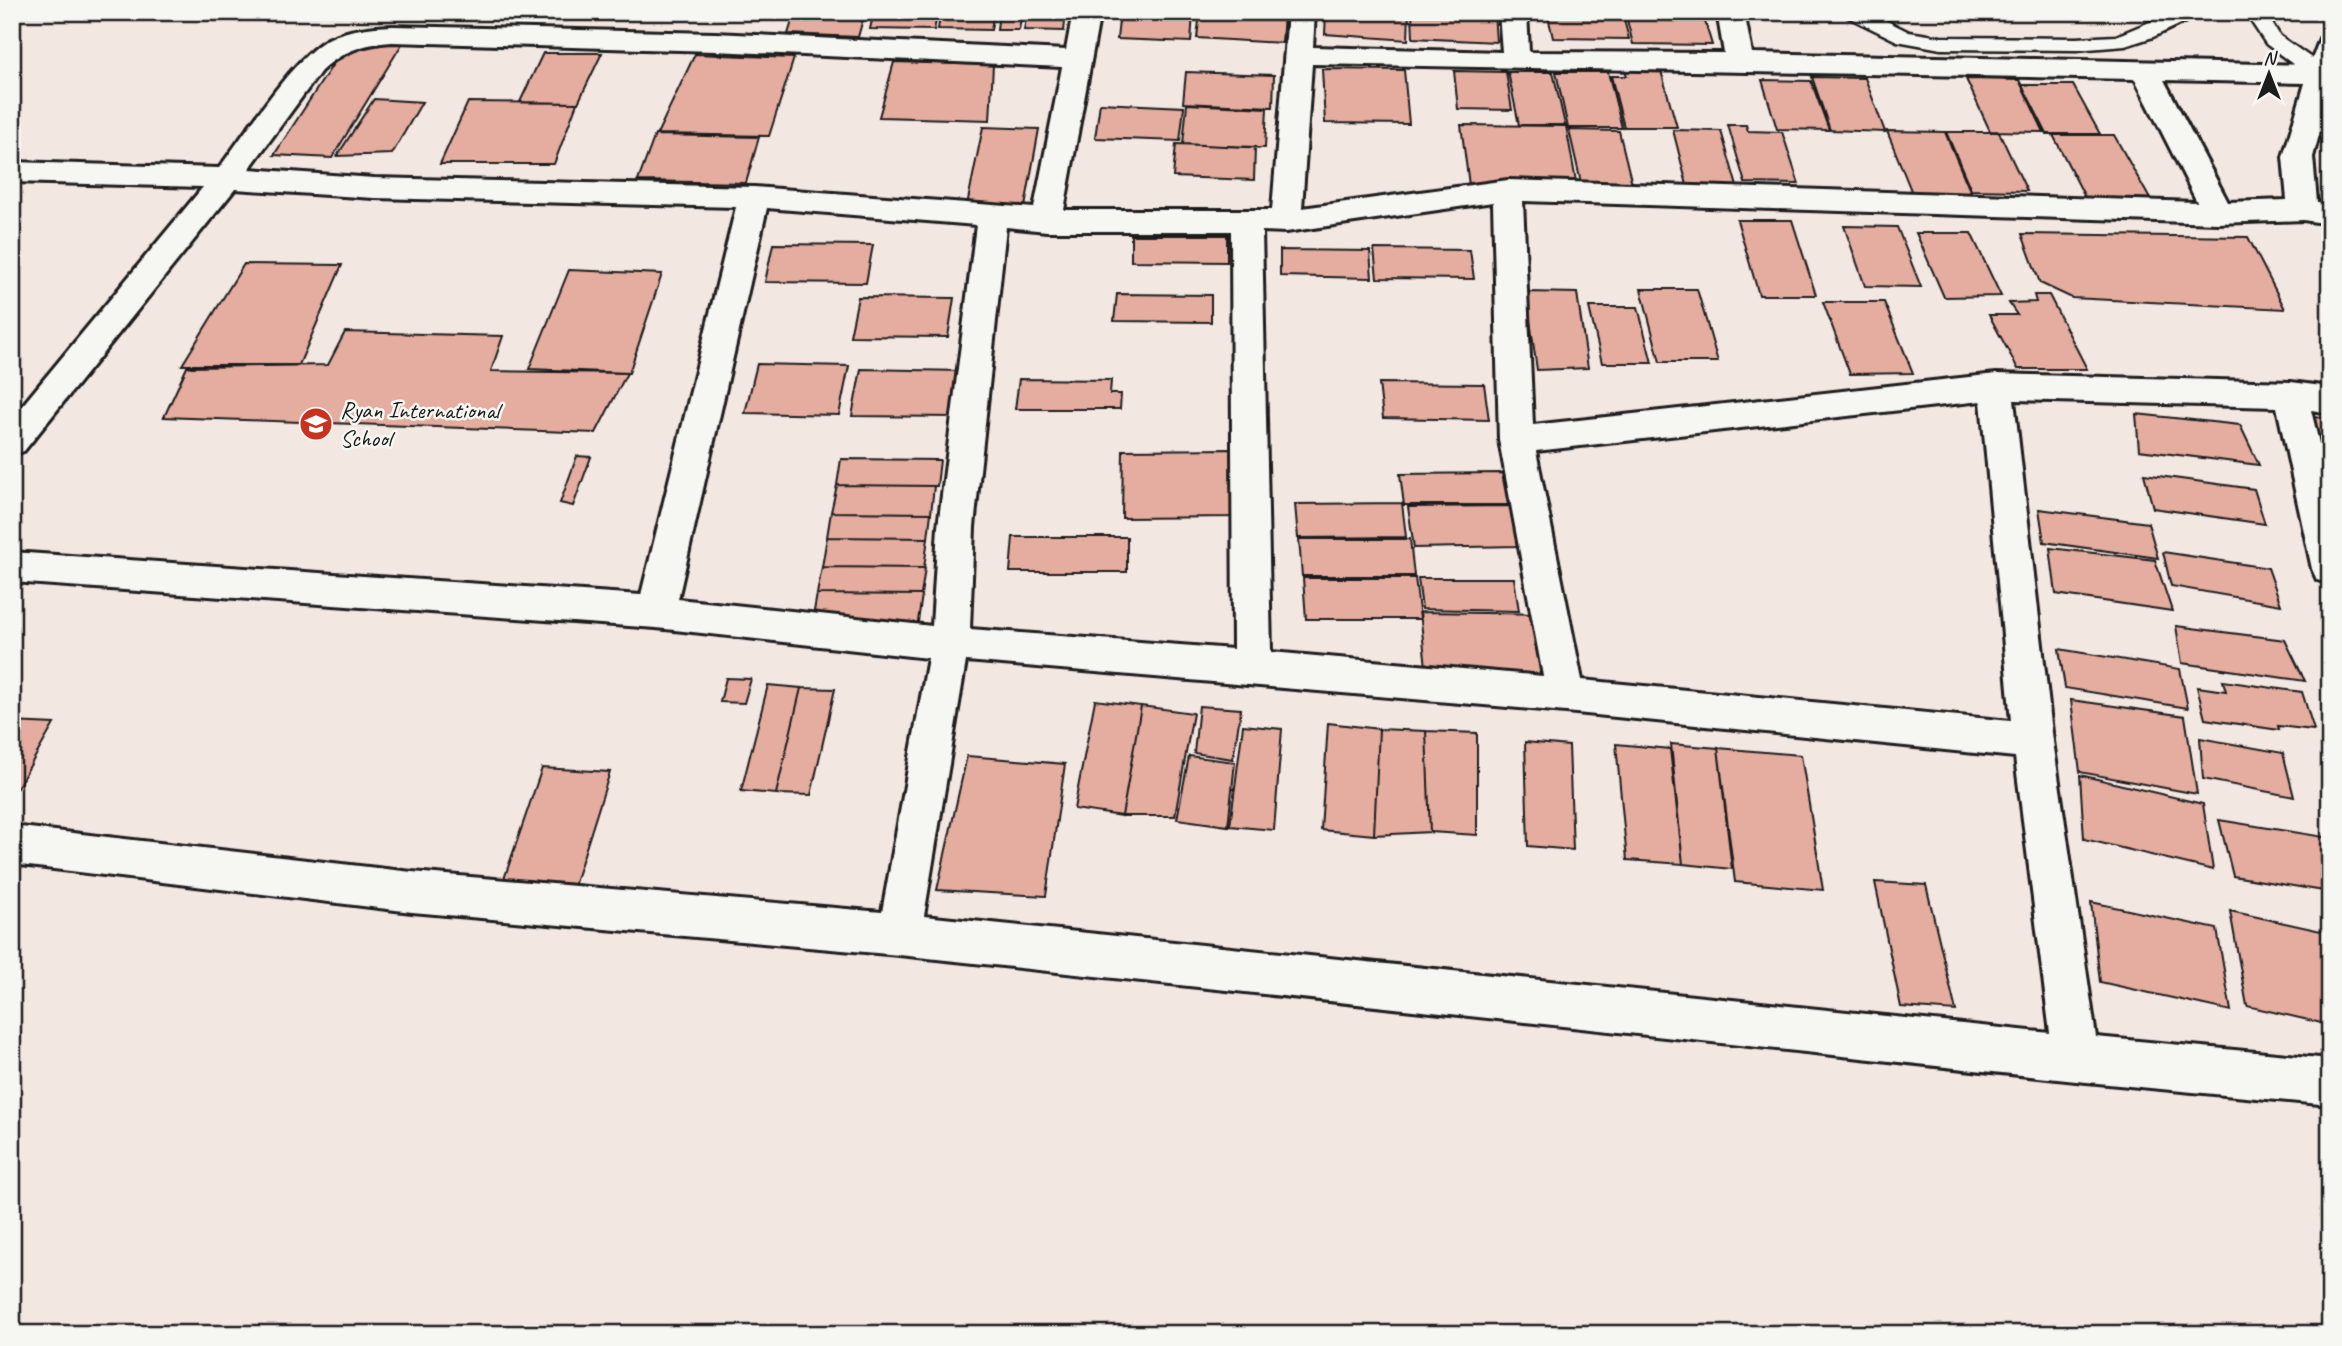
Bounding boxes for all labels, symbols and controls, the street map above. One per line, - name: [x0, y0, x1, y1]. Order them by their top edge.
- north arrow: [2234, 38, 2304, 108]
- text: N: [2263, 46, 2278, 70]
- place label: Ryan International School: [340, 395, 503, 453]
- school or university icon: Ryan International School: [297, 405, 335, 443]

